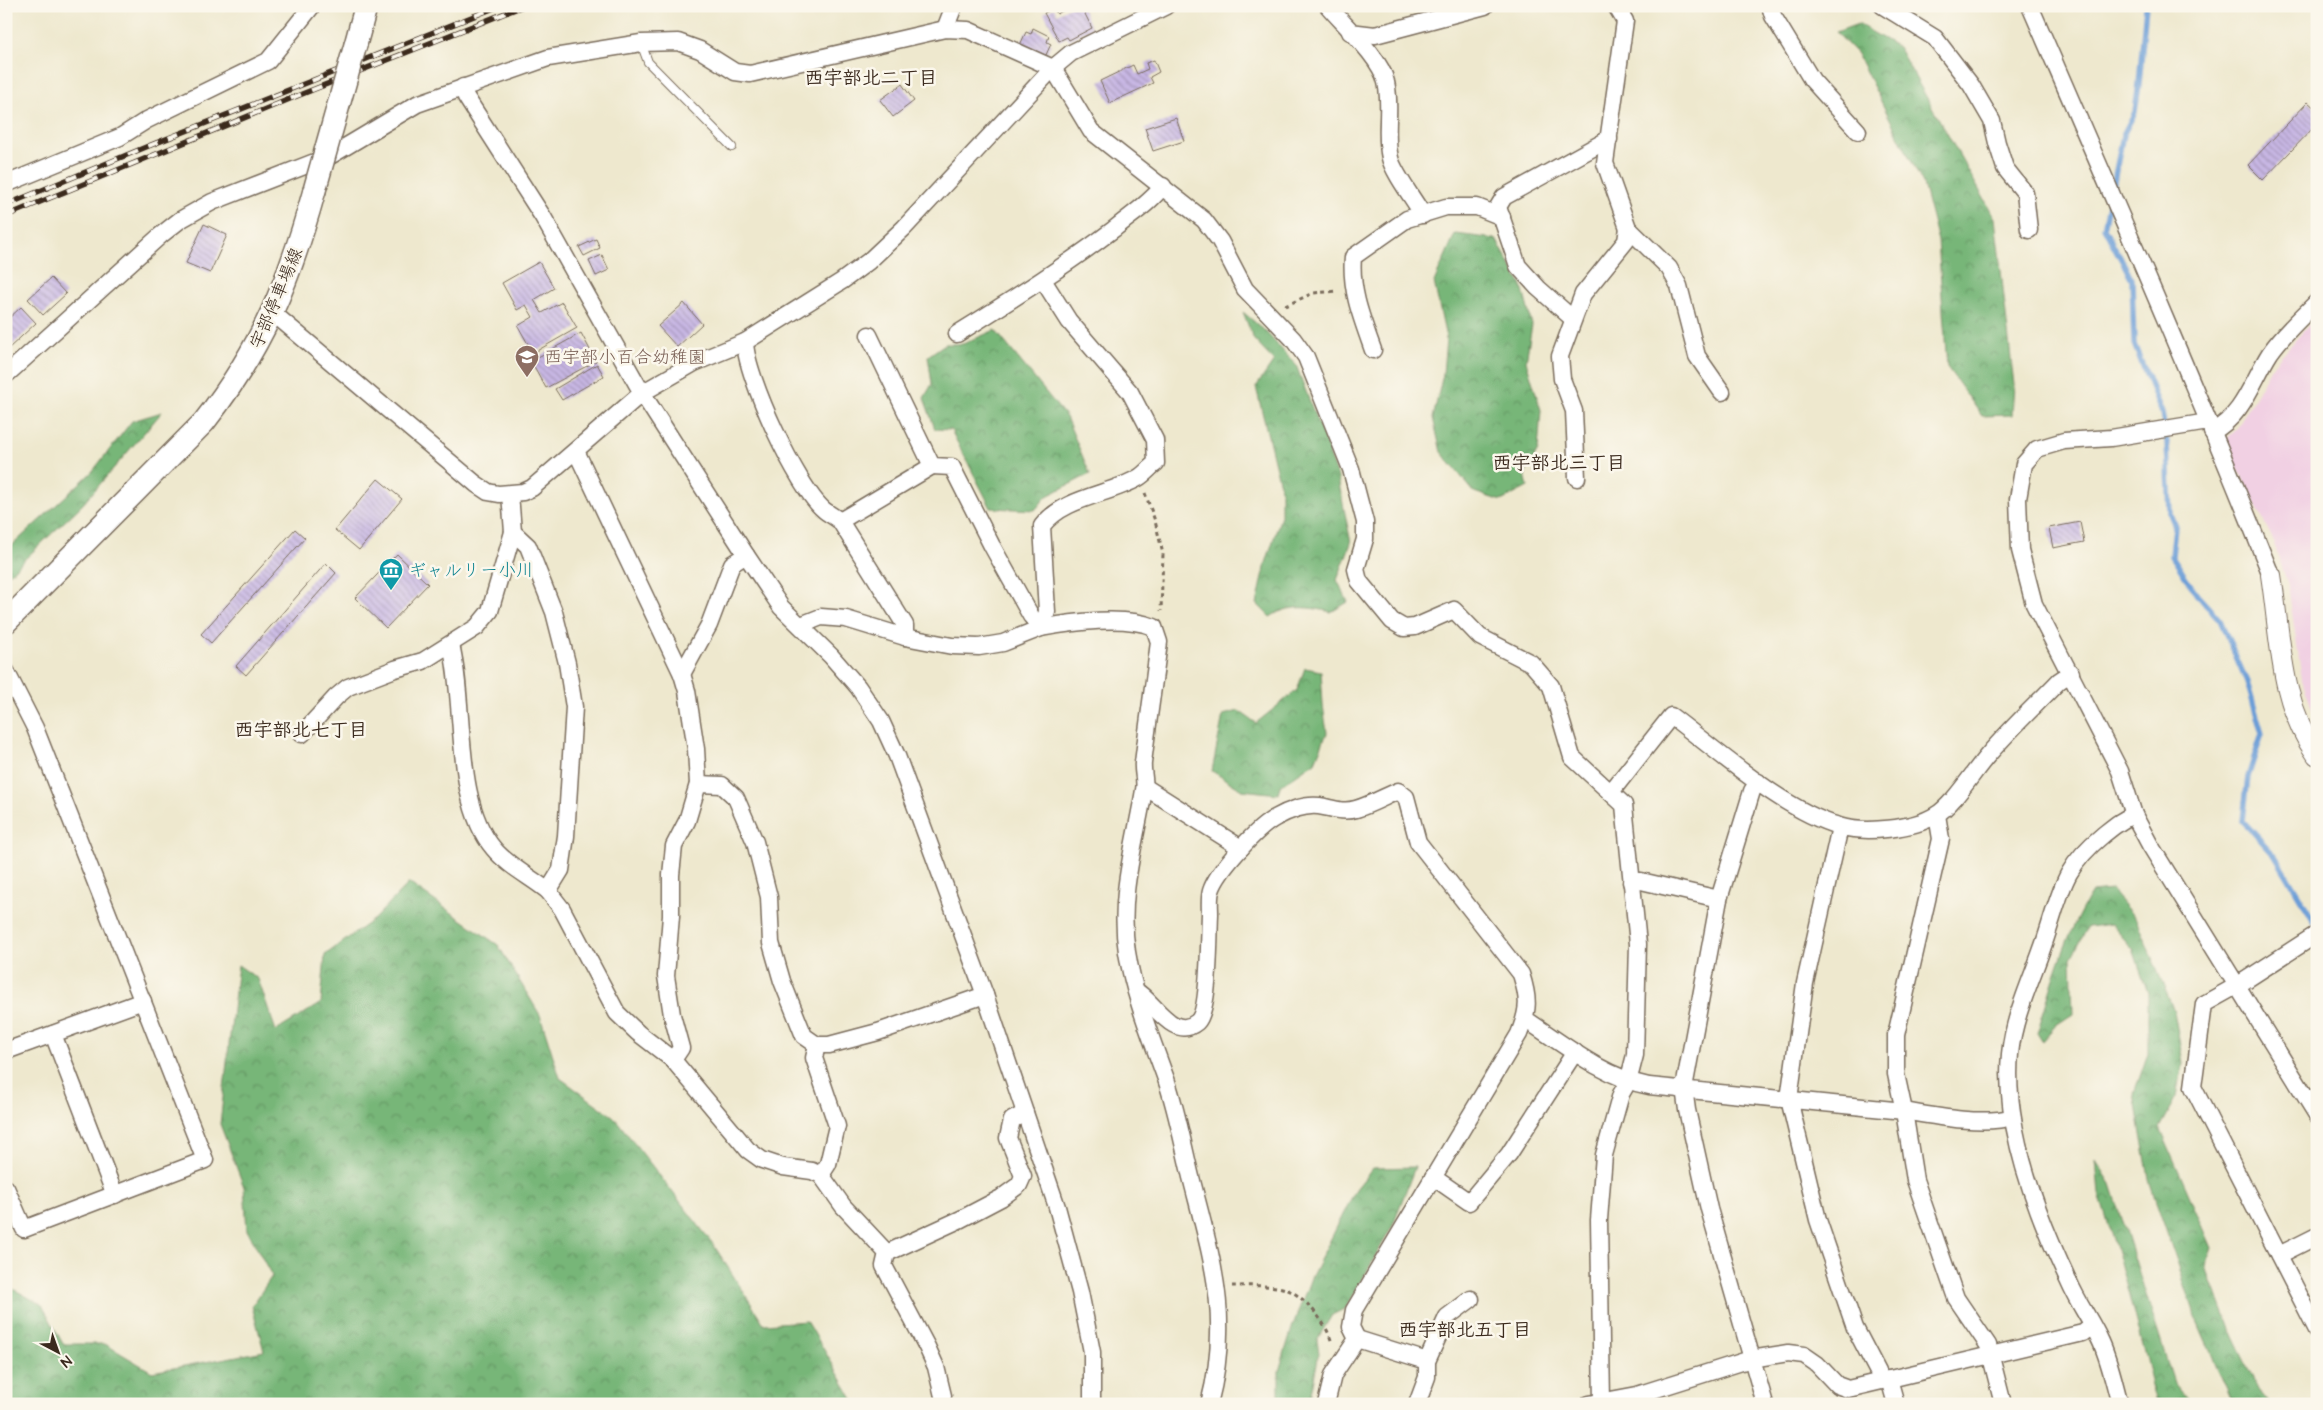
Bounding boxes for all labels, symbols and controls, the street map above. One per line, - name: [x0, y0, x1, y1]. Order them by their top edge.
- district label: 西宇部北二丁目: [804, 65, 938, 92]
- street label: 宇部停車場線: [244, 244, 309, 353]
- school or university icon: 西宇部小百合幼稚園: [514, 344, 540, 378]
- place label: 西宇部小百合幼稚園: [544, 345, 706, 370]
- district label: 西宇部北三丁目: [1492, 450, 1626, 477]
- museum icon: ギャルリー小川: [378, 557, 404, 591]
- place label: ギャルリー小川: [408, 558, 534, 583]
- district label: 西宇部北七丁目: [234, 717, 368, 744]
- district label: 西宇部北五丁目: [1398, 1317, 1532, 1344]
- north arrow: [32, 1328, 82, 1378]
- text: N: [56, 1351, 76, 1372]

